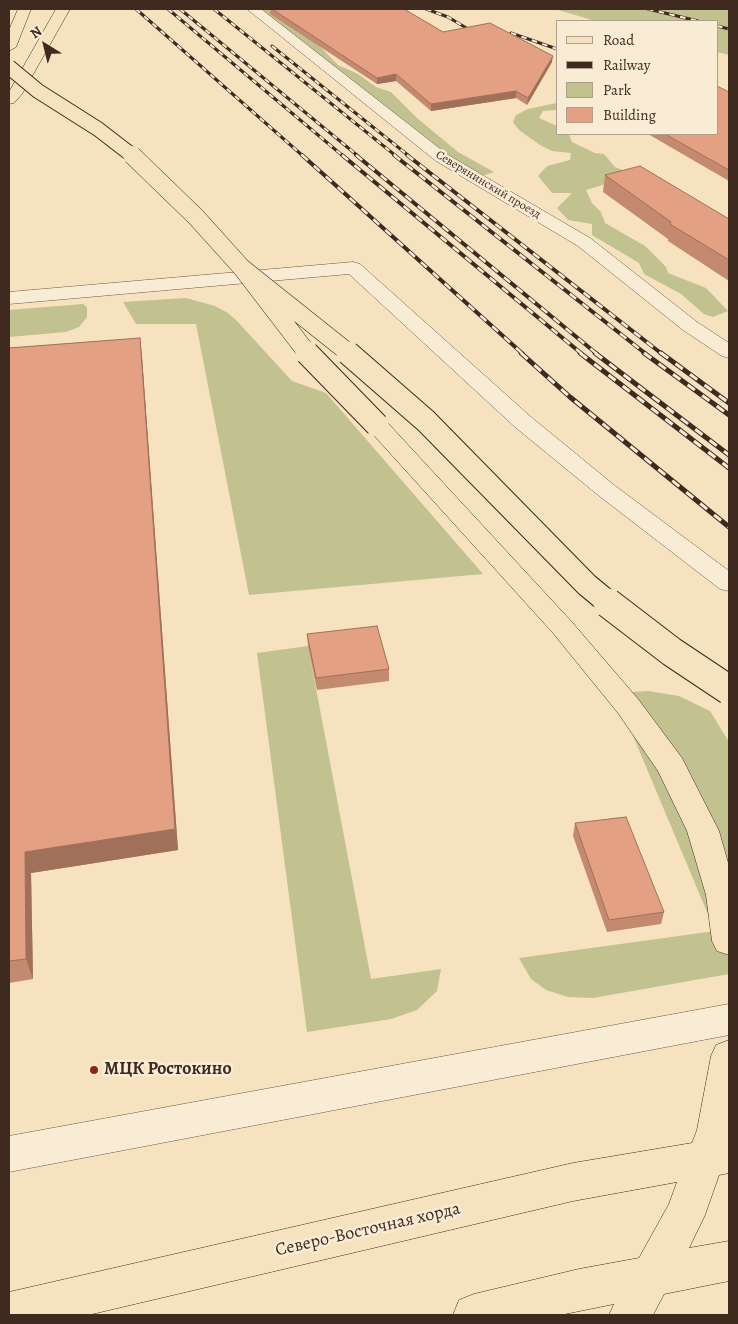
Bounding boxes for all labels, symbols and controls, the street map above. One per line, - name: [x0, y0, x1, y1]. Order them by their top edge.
- north arrow: [20, 20, 70, 70]
- legend: [556, 20, 718, 135]
- text: N: [26, 22, 46, 43]
- text: Road: [603, 30, 634, 50]
- text: Railway: [603, 55, 650, 75]
- text: Park: [603, 80, 631, 100]
- text: Building: [603, 105, 656, 125]
- street label: Северянинский проезд: [433, 148, 543, 222]
- place label: МЦК Ростокино: [104, 1059, 231, 1081]
- marker: МЦК Ростокино: [88, 1064, 100, 1076]
- street label: Северо-Восточная хорда: [273, 1198, 463, 1262]

